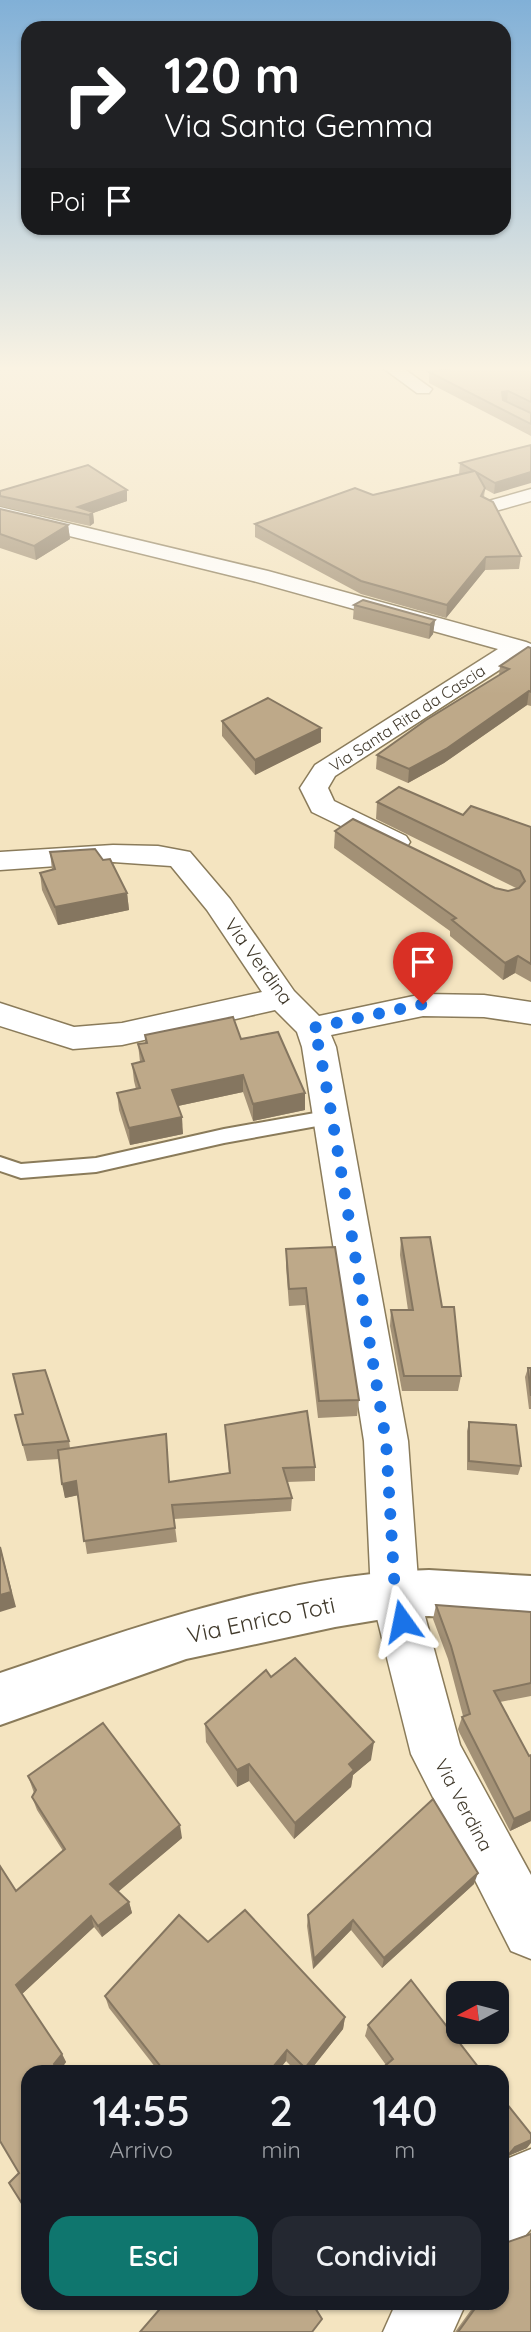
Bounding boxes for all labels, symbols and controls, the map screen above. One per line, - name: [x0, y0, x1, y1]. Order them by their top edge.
- text: 120 m: [164, 44, 300, 105]
- icon: right: [49, 49, 140, 140]
- text: Via Santa Gemma: [164, 105, 433, 145]
- icon: arrive: [100, 182, 138, 220]
- text: Poi: [49, 185, 86, 218]
- street label: Via Santa Rita da Cascia: [325, 660, 489, 776]
- street label: Via Verdina: [220, 913, 298, 1009]
- pin: [393, 932, 453, 1004]
- icon: arrive: [404, 943, 442, 981]
- position arrow: [365, 1584, 439, 1658]
- street label: Via Enrico Toti: [184, 1590, 337, 1649]
- street label: Via Verdina: [430, 1755, 498, 1855]
- north arrow: [446, 1981, 509, 2044]
- map controls: [446, 1981, 509, 2044]
- text: 14:55: [92, 2084, 190, 2137]
- text: 2: [269, 2084, 293, 2137]
- text: 140: [372, 2084, 437, 2137]
- text: Arrivo: [110, 2135, 173, 2164]
- text: min: [262, 2135, 301, 2164]
- text: m: [394, 2135, 415, 2164]
- button: Esci: [49, 2216, 258, 2296]
- button: Condividi: [272, 2216, 481, 2296]

